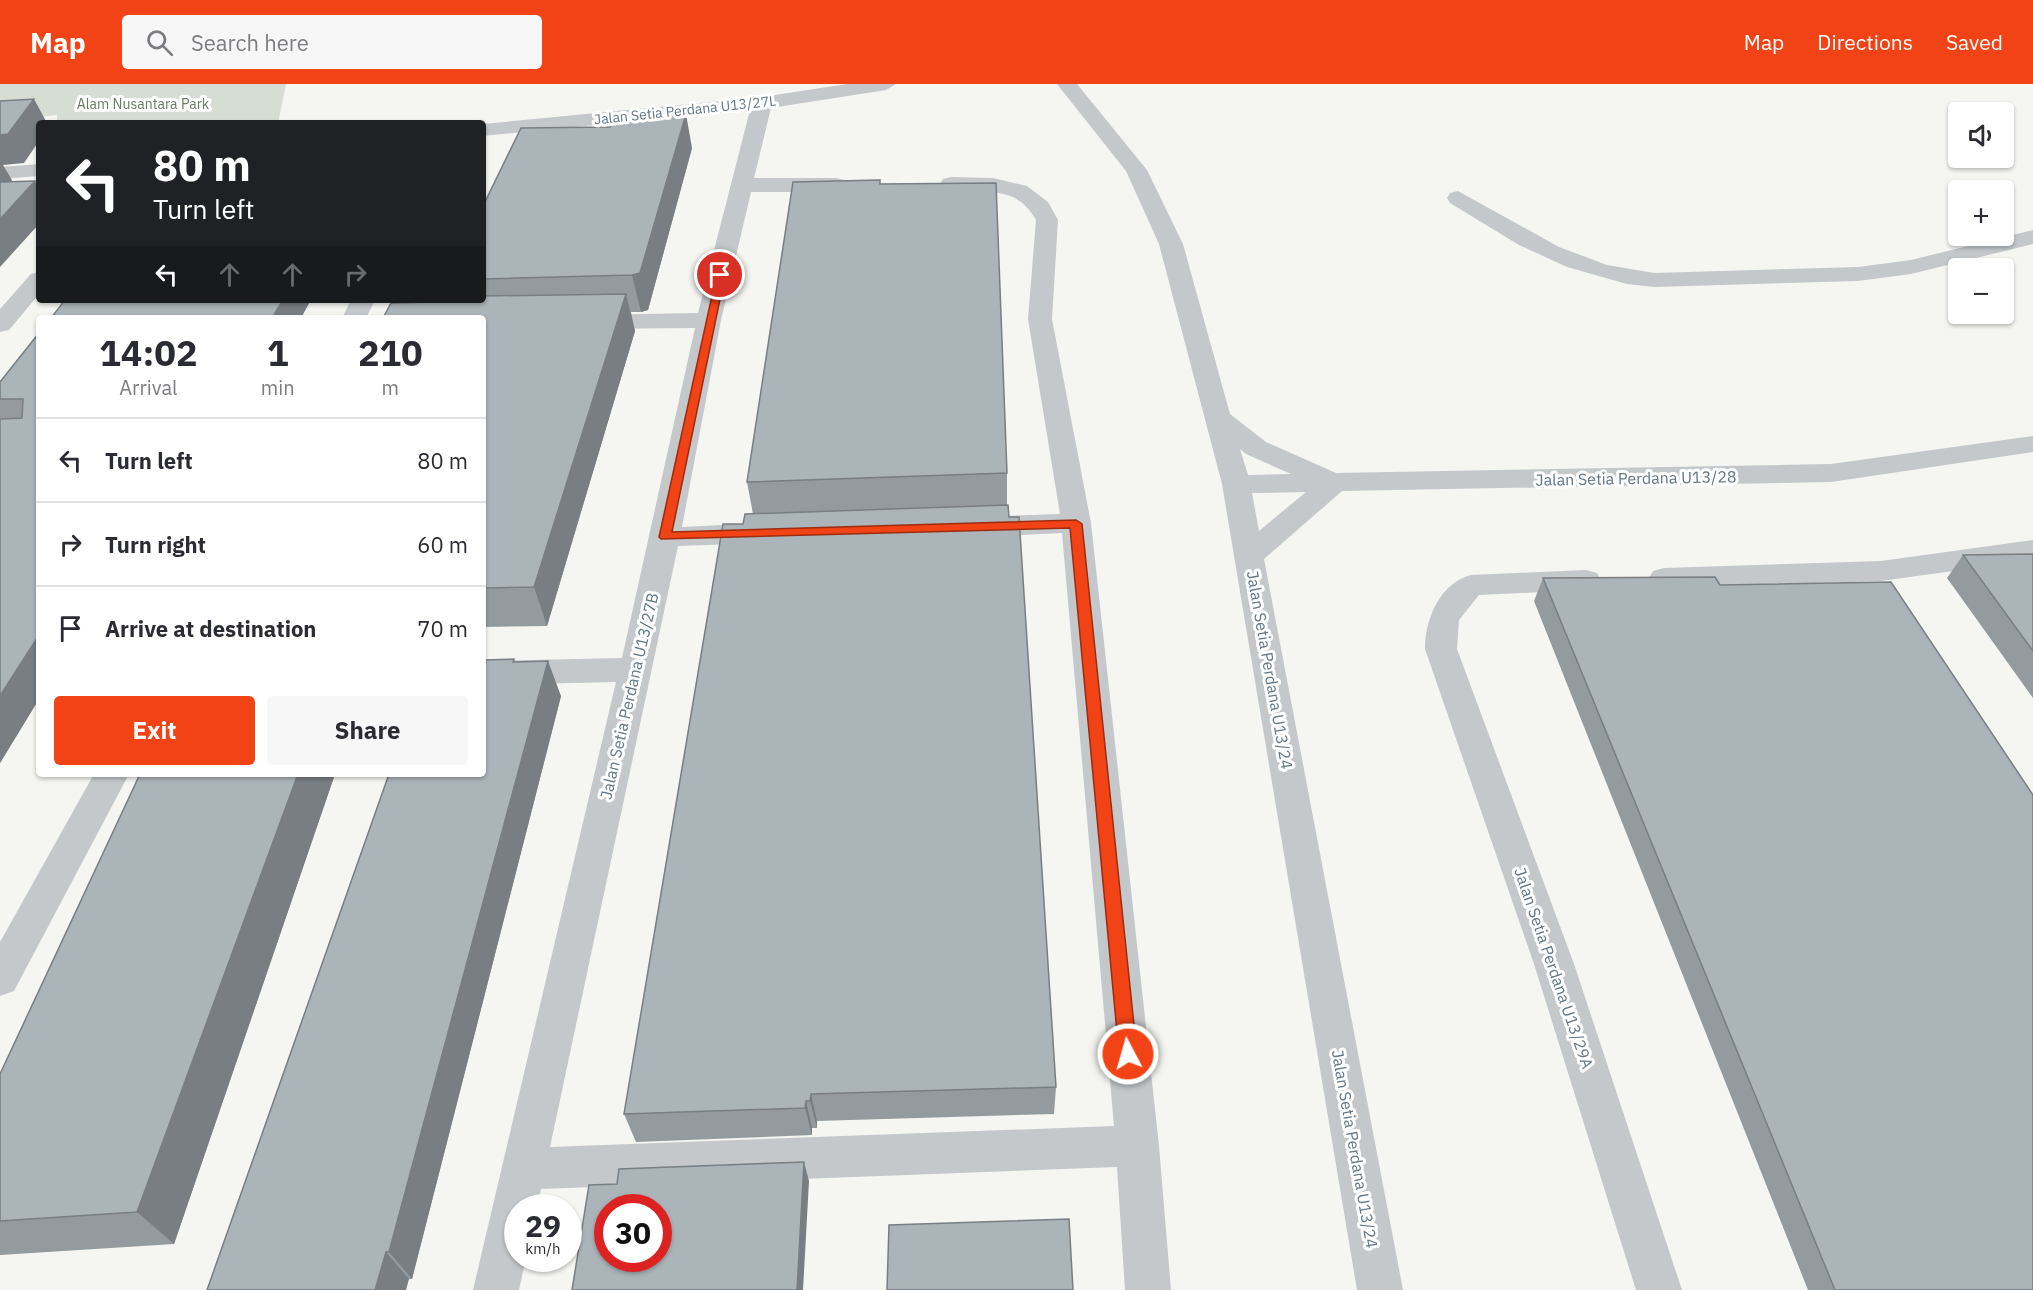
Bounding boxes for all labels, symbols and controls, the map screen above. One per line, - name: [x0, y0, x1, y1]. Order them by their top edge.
- search box: [122, 15, 542, 69]
- text: Map: [30, 24, 86, 61]
- icon: search: [143, 26, 176, 59]
- text: Search here: [191, 28, 309, 57]
- text: Map: [1744, 28, 1784, 56]
- text: Directions: [1817, 28, 1913, 56]
- text: Saved: [1946, 28, 2003, 56]
- street label: Jalan Setia Perdana U13/27L: [593, 91, 777, 129]
- park label: Alam Nusantara Park: [77, 95, 210, 113]
- map controls: [1948, 102, 2014, 324]
- button: sound: [1948, 102, 2014, 168]
- text: 80 m: [153, 138, 251, 193]
- icon: left: [54, 144, 132, 222]
- button: +: [1948, 180, 2014, 246]
- text: Turn left: [153, 191, 254, 226]
- pin: [694, 249, 745, 300]
- icon: left: [150, 258, 183, 291]
- icon: ahead: [213, 258, 246, 291]
- icon: ahead: [276, 258, 309, 291]
- icon: right: [339, 258, 372, 291]
- icon: arrive: [703, 258, 736, 291]
- button: −: [1948, 258, 2014, 324]
- text: 14:02: [99, 329, 198, 376]
- text: 1: [267, 329, 289, 376]
- text: 210: [358, 329, 423, 376]
- text: Arrival: [119, 374, 178, 401]
- text: min: [261, 374, 295, 401]
- text: m: [382, 374, 399, 401]
- icon: left: [54, 444, 87, 477]
- text: Turn left: [105, 446, 193, 475]
- text: 80 m: [417, 446, 468, 475]
- street label: Jalan Setia Perdana U13/28: [1535, 466, 1737, 490]
- icon: right: [54, 528, 87, 561]
- text: Turn right: [105, 530, 206, 559]
- text: 60 m: [417, 530, 468, 559]
- street label: Jalan Setia Perdana U13/24: [1243, 569, 1297, 771]
- street label: Jalan Setia Perdana U13/27B: [595, 591, 663, 801]
- icon: arrive: [54, 612, 87, 645]
- text: Arrive at destination: [105, 614, 316, 643]
- text: 70 m: [417, 614, 468, 643]
- button: Exit: [54, 696, 255, 765]
- button: Share: [267, 696, 468, 765]
- street label: Jalan Setia Perdana U13/29A: [1510, 865, 1598, 1071]
- position arrow: [1096, 1022, 1160, 1086]
- street label: Jalan Setia Perdana U13/24: [1328, 1048, 1382, 1250]
- speed limit sign: 30: [594, 1194, 672, 1272]
- text: 29: [525, 1206, 561, 1245]
- text: km/h: [525, 1239, 561, 1258]

